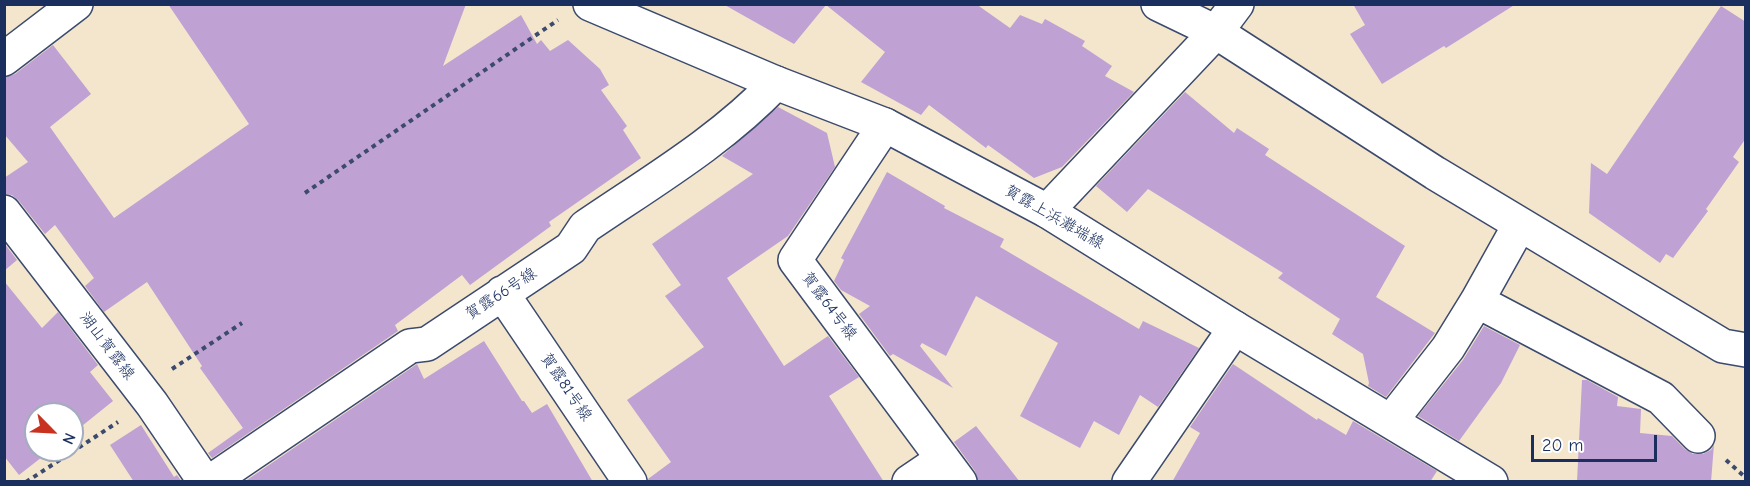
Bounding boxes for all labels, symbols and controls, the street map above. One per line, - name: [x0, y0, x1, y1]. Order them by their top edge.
- street label: 賀露上浜灘端線: [1001, 181, 1107, 253]
- street label: 賀露66号線: [462, 264, 540, 324]
- street label: 賀露64号線: [797, 268, 861, 344]
- street label: 湖山賀露線: [75, 308, 139, 384]
- street label: 賀露81号線: [536, 349, 596, 425]
- north arrow: [24, 402, 84, 462]
- scale bar: [1534, 423, 1660, 461]
- text: N: [58, 430, 79, 447]
- text: 20 m: [1542, 435, 1583, 456]

